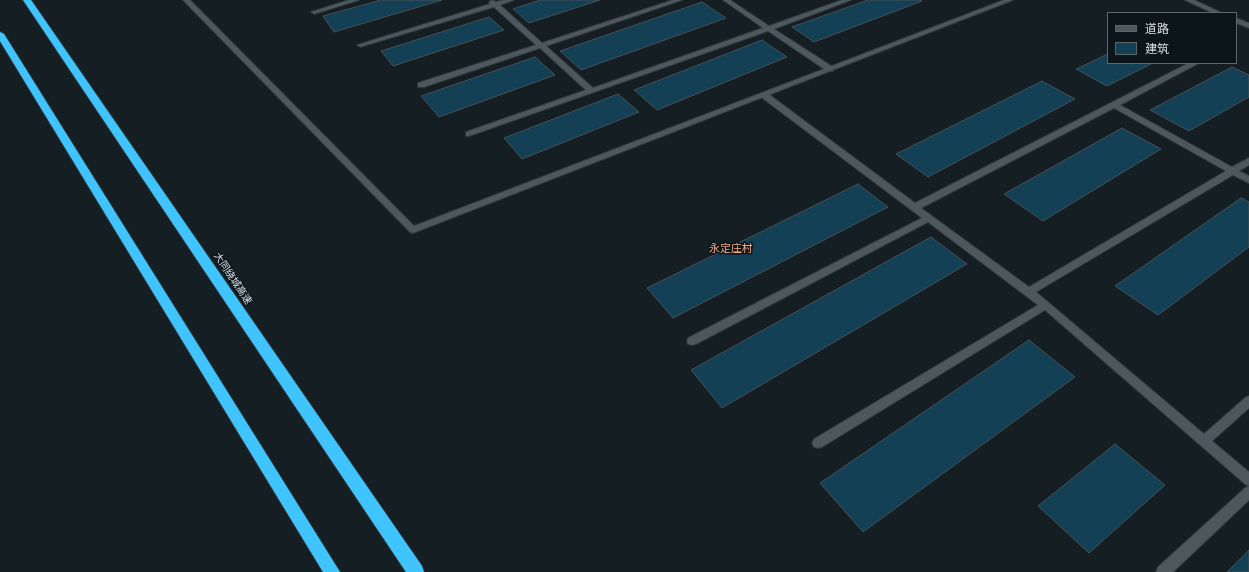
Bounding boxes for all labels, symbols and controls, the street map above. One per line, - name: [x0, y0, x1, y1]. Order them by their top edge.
- legend: [1107, 12, 1237, 64]
- text: 道路: [1145, 21, 1169, 38]
- text: 建筑: [1145, 41, 1169, 58]
- district label: 永定庄村: [709, 243, 753, 257]
- street label: 大同绕城高速: [210, 251, 254, 307]

